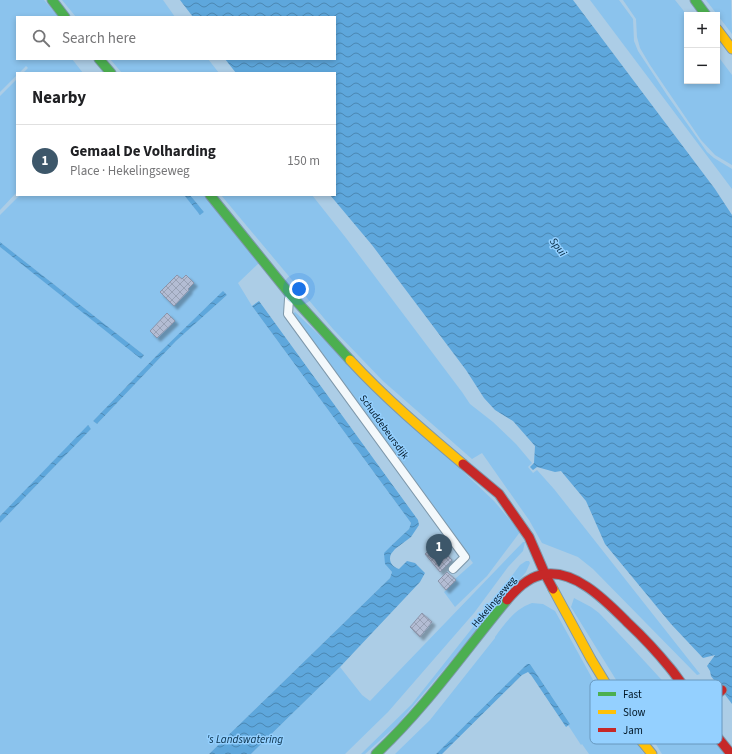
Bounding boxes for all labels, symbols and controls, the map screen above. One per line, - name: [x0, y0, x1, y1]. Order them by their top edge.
- map controls: [684, 12, 720, 84]
- button: +: [684, 12, 720, 48]
- search box: [16, 16, 336, 60]
- icon: search: [30, 27, 52, 49]
- text: Search here: [62, 28, 136, 49]
- button: −: [684, 48, 720, 84]
- text: Nearby: [32, 86, 86, 110]
- text: Gemaal De Volharding: [70, 141, 216, 162]
- text: 1: [42, 152, 48, 170]
- text: 150 m: [287, 152, 320, 170]
- text: Place · Hekelingseweg: [70, 162, 190, 180]
- water label: Spui: [546, 235, 570, 260]
- your location: [289, 279, 309, 299]
- street label: Schuddebeursdijk: [356, 392, 412, 462]
- pin: 1: [426, 534, 452, 567]
- street label: Hekelingseweg: [468, 573, 520, 631]
- legend: [590, 680, 722, 744]
- text: Fast: [623, 687, 642, 702]
- text: Slow: [623, 705, 646, 720]
- text: Jam: [623, 723, 643, 738]
- water label: 's Landswatering: [207, 732, 283, 747]

